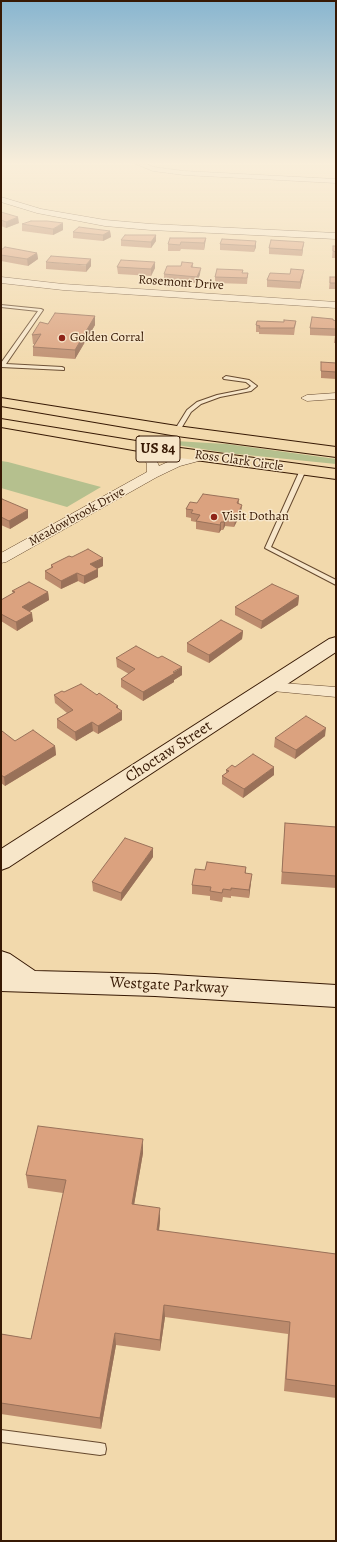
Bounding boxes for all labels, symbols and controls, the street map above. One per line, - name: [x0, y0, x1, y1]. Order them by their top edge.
- street label: Rosemont Drive: [138, 272, 224, 294]
- place label: Golden Corral: [70, 330, 144, 346]
- marker: Golden Corral: [57, 333, 67, 343]
- road number: US 84: [136, 436, 180, 462]
- street label: Ross Clark Circle: [194, 447, 284, 475]
- street label: Meadowbrook Drive: [26, 484, 128, 550]
- place label: Visit Dothan: [222, 509, 289, 525]
- marker: Visit Dothan: [209, 512, 219, 522]
- street label: Choctaw Street: [122, 717, 216, 787]
- street label: Westgate Parkway: [109, 973, 229, 999]

